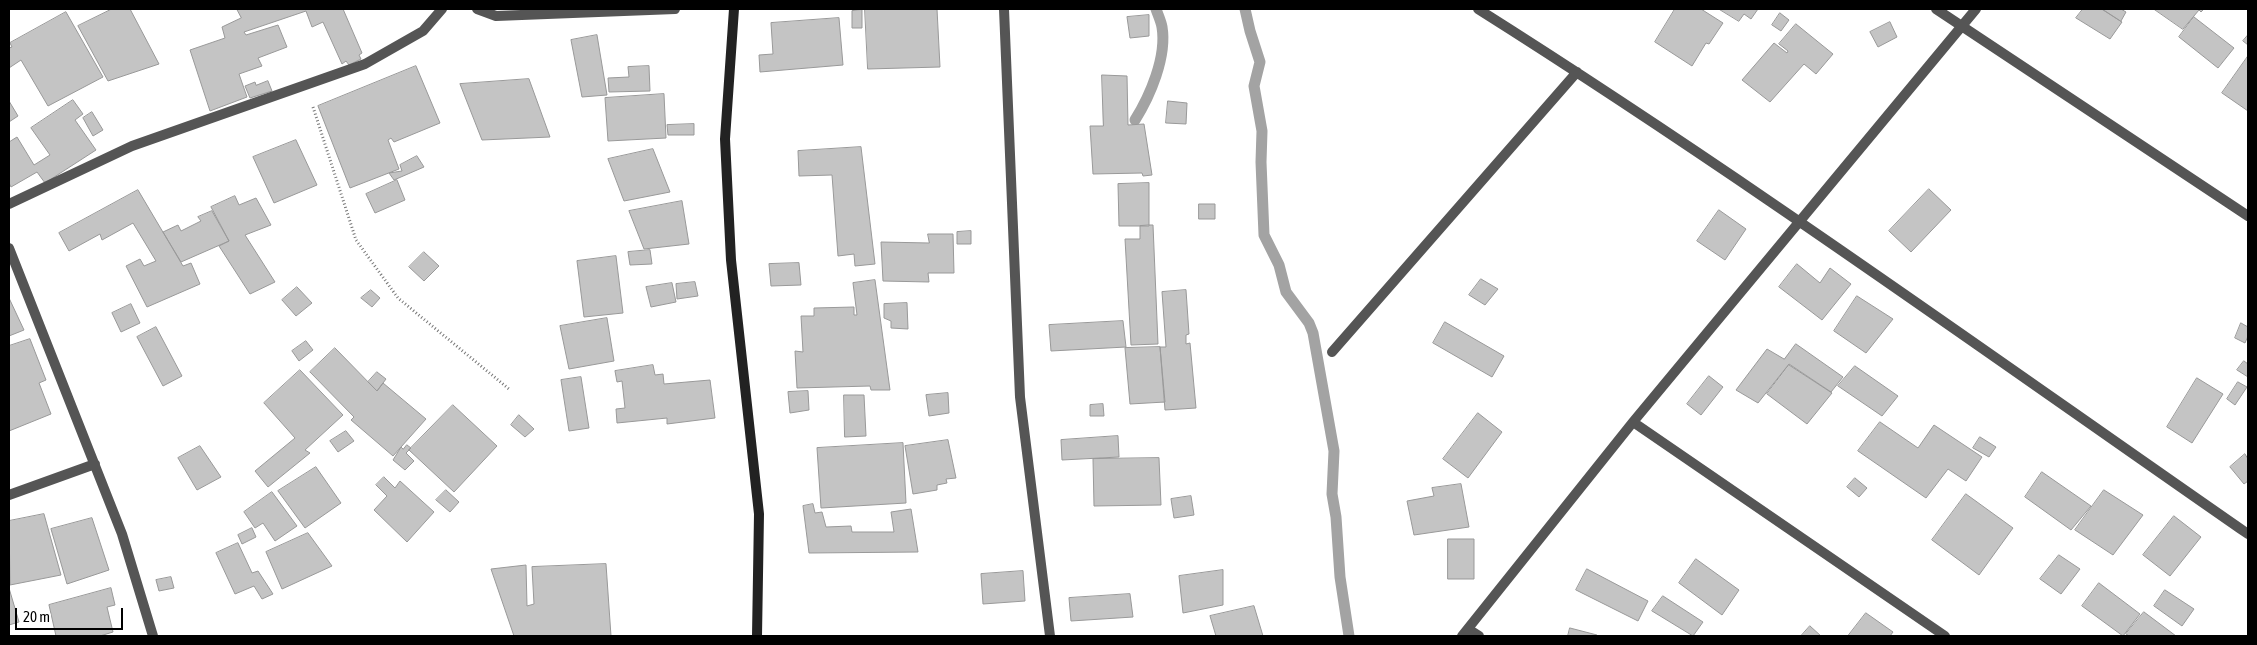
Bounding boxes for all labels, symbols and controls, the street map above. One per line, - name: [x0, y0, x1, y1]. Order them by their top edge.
- scale bar: [18, 598, 125, 630]
- text: 20 m: [23, 608, 50, 625]

